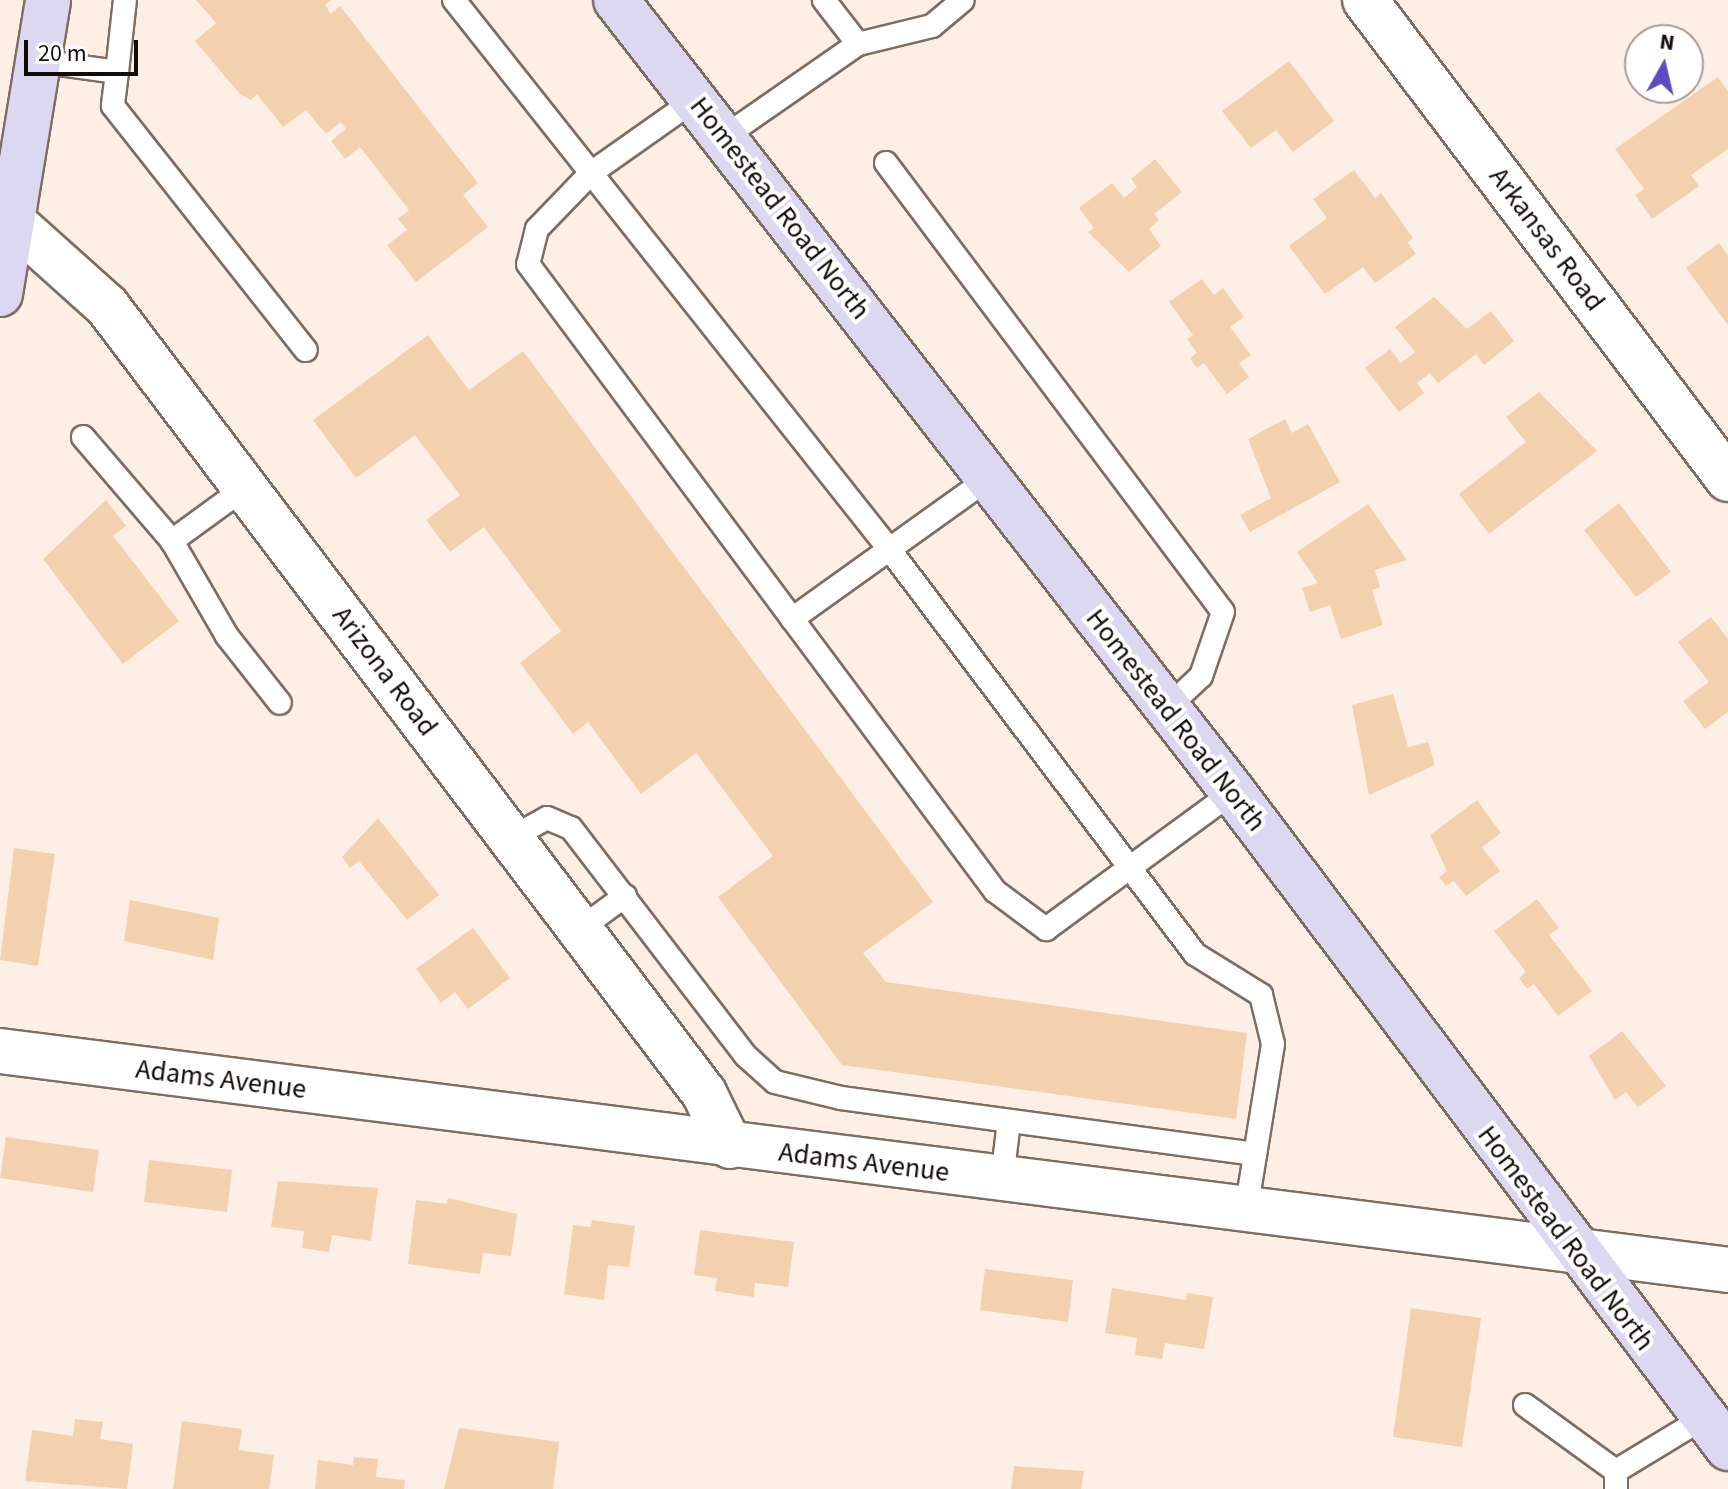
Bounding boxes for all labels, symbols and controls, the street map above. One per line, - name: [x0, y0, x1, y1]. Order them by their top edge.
- scale bar: [28, 24, 142, 74]
- north arrow: [1624, 24, 1704, 104]
- text: N: [1658, 25, 1677, 59]
- text: 20 m: [38, 36, 87, 71]
- street label: Homestead Road North: [683, 90, 877, 326]
- street label: Arkansas Road: [1482, 161, 1612, 317]
- street label: Arizona Road: [325, 600, 445, 742]
- street label: Homestead Road North: [1079, 602, 1273, 838]
- street label: Adams Avenue: [134, 1052, 308, 1106]
- street label: Homestead Road North: [1470, 1119, 1662, 1357]
- street label: Adams Avenue: [777, 1135, 951, 1189]

